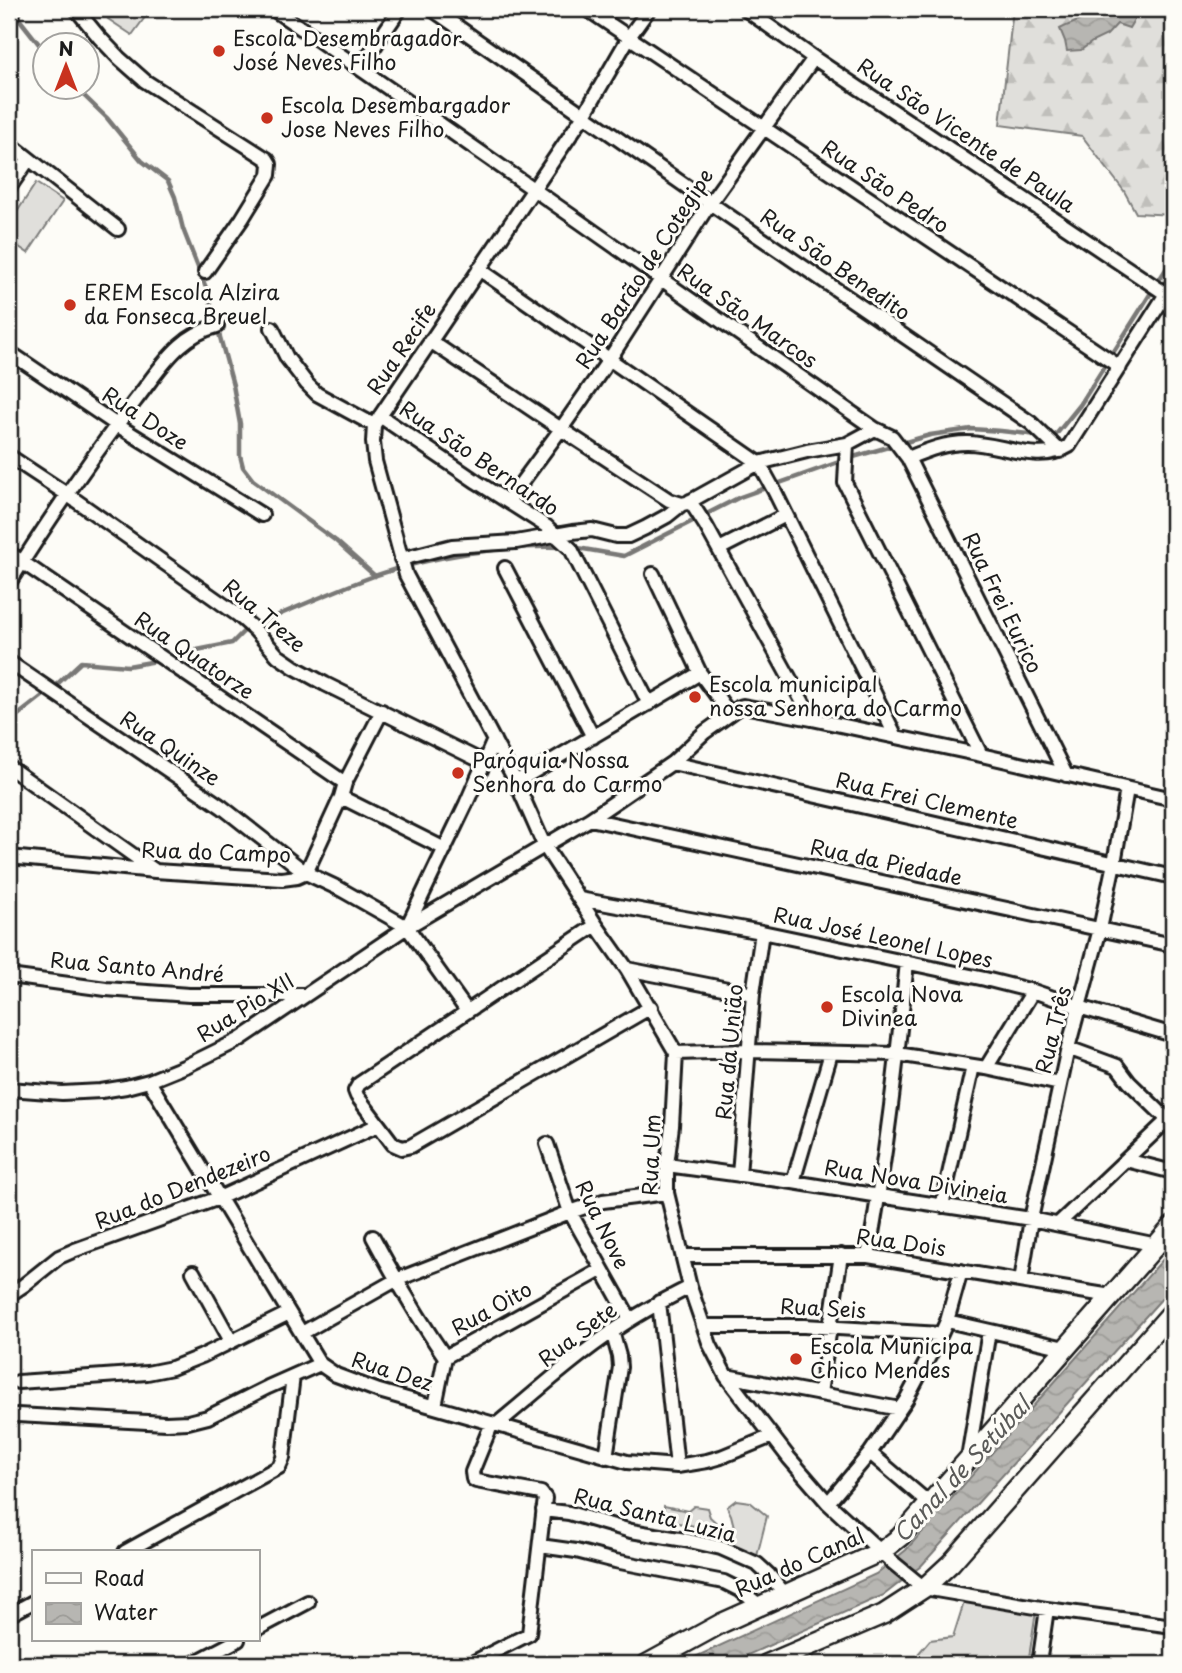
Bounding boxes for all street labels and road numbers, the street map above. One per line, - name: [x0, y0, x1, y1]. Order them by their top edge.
- street label: Rua São Vicente de Paula: [852, 49, 1083, 220]
- street label: Rua São Pedro: [816, 131, 956, 240]
- street label: Rua Barão de Cotegipe: [566, 161, 720, 374]
- street label: Rua São Benedito: [754, 200, 918, 327]
- street label: Rua São Marcos: [671, 254, 825, 375]
- street label: Rua Recife: [358, 295, 443, 400]
- street label: Rua Doze: [97, 377, 195, 457]
- street label: Rua São Bernardo: [394, 392, 566, 523]
- street label: Rua Frei Eurico: [956, 526, 1052, 678]
- street label: Rua Treze: [217, 570, 314, 659]
- street label: Rua Quatorze: [129, 602, 261, 706]
- street label: Rua Quinze: [114, 702, 228, 793]
- street label: Rua Frei Clemente: [833, 762, 1022, 836]
- street label: Rua da Piedade: [808, 829, 965, 893]
- street label: Rua do Campo: [141, 832, 291, 870]
- street label: Rua José Leonel Lopes: [771, 897, 996, 975]
- street label: Rua Santo André: [49, 942, 226, 990]
- street label: Rua Pio XII: [190, 964, 300, 1049]
- street label: Rua Três: [1026, 982, 1078, 1077]
- street label: Rua da União: [706, 983, 750, 1121]
- street label: Rua Um: [633, 1114, 667, 1196]
- street label: Rua do Dendezeiro: [89, 1136, 275, 1236]
- street label: Rua Nova Divineia: [822, 1150, 1011, 1210]
- street label: Rua Nove: [568, 1174, 639, 1274]
- street label: Rua Dois: [854, 1219, 948, 1263]
- street label: Rua Oito: [445, 1272, 537, 1343]
- street label: Rua Seis: [779, 1289, 867, 1325]
- street label: Rua Sete: [531, 1293, 623, 1374]
- street label: Rua Dez: [348, 1342, 438, 1398]
- street label: Rua Santa Luzia: [571, 1478, 740, 1550]
- street label: Rua do Canal: [729, 1518, 869, 1604]

